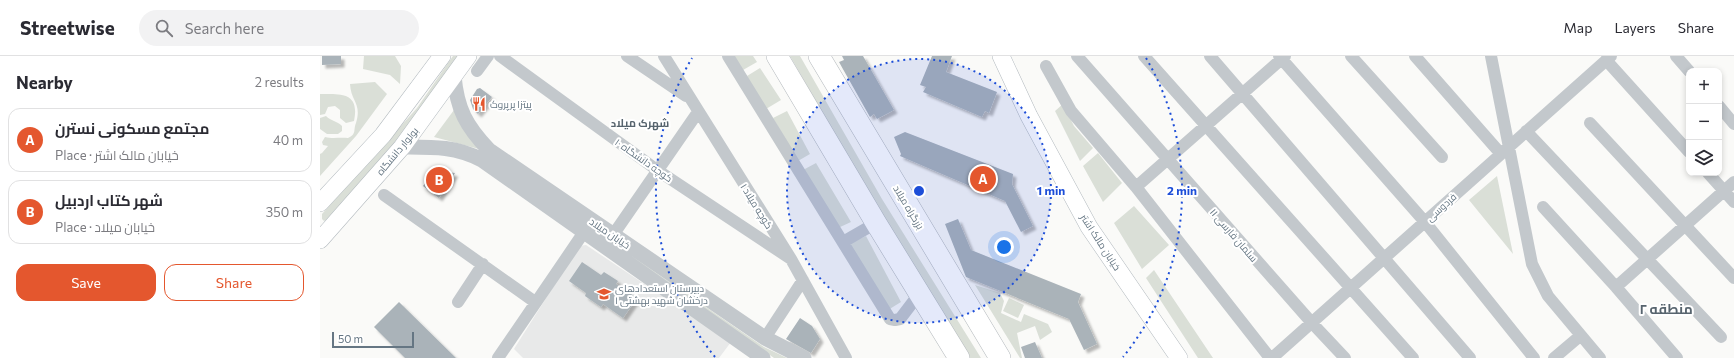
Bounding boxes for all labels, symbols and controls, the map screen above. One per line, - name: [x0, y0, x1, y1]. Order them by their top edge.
- search box: [139, 10, 419, 46]
- text: Streetwise: [20, 16, 115, 39]
- icon: search: [153, 17, 175, 39]
- text: Search here: [185, 19, 264, 37]
- text: Map: [1564, 19, 1592, 36]
- text: Layers: [1614, 19, 1656, 36]
- text: Share: [1678, 19, 1714, 36]
- map controls: [1686, 68, 1722, 176]
- button: +: [1686, 68, 1722, 104]
- text: Nearby: [16, 72, 73, 93]
- text: 2 results: [255, 74, 304, 90]
- restaurant icon: پیتزا پرپروک: [471, 96, 487, 112]
- place label: پیتزا پرپروک: [490, 98, 532, 111]
- button: −: [1686, 104, 1722, 140]
- district label: شهرک میلاد: [611, 116, 669, 131]
- text: مجتمع مسکونی نسترن: [55, 119, 209, 137]
- street label: بولوار دانشگاه: [373, 125, 421, 177]
- text: A: [25, 132, 35, 148]
- text: 40 m: [273, 132, 303, 148]
- street label: کوچه دانشگاه ۱۰: [612, 136, 675, 185]
- button: layers: [1686, 140, 1722, 176]
- text: Place · خیابان مالک اشتر: [55, 147, 179, 163]
- pin: A: [970, 164, 996, 194]
- pin: B: [426, 165, 452, 195]
- street label: کوچه میلاد ۱: [738, 181, 776, 231]
- street label: بزرگراه میلاد: [891, 183, 927, 231]
- text: 1 min: [1037, 183, 1065, 197]
- text: 2 min: [1167, 183, 1197, 197]
- centre of rings: [912, 184, 926, 198]
- street label: فردوسی: [1423, 190, 1459, 224]
- text: شهر کتاب اردبیل: [55, 191, 163, 209]
- text: B: [26, 204, 34, 220]
- text: 350 m: [266, 204, 303, 220]
- street label: سلمان فارسی ۱۱: [1207, 206, 1260, 265]
- street label: خیابان مالک اشتر: [1077, 211, 1124, 273]
- street label: خیابان میلاد: [587, 215, 633, 252]
- text: Place · خیابان میلاد: [55, 219, 155, 235]
- your location: [994, 237, 1014, 257]
- button: Save: [16, 264, 156, 301]
- button: Share: [164, 264, 304, 301]
- place label: دبیرستان استعدادهای درخشان شهید بهشتی ۱: [615, 282, 708, 307]
- school or university icon: دبیرستان استعدادهای درخشان شهید بهشتی ۱: [596, 286, 612, 302]
- district label: منطقه ۲: [1639, 300, 1693, 317]
- scale bar: [332, 330, 414, 349]
- text: 50 m: [338, 332, 363, 345]

